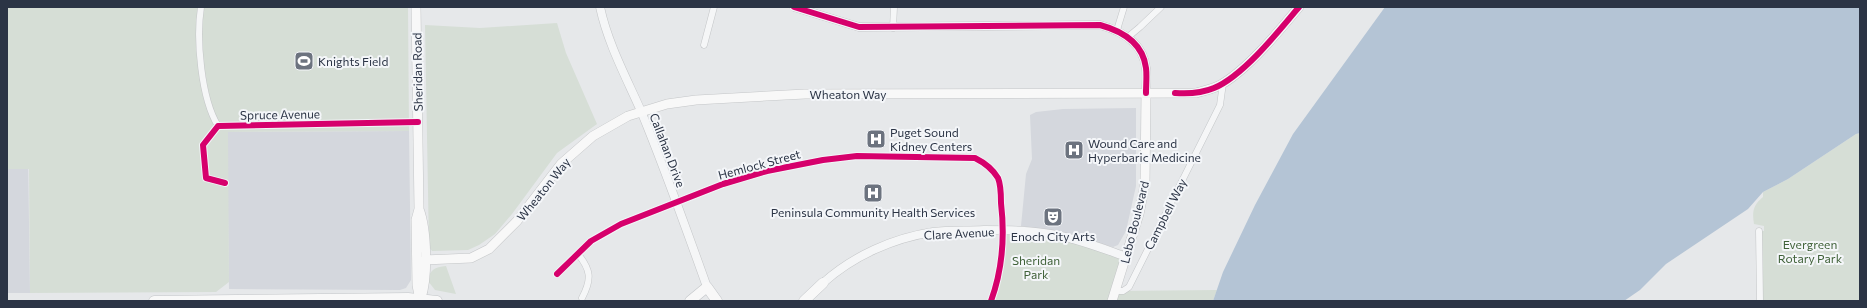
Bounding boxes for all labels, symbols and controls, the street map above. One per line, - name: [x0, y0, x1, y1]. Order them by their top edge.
- street label: Sheridan Road: [409, 33, 425, 111]
- sports icon: Knights Field: [293, 50, 315, 72]
- place label: Knights Field: [318, 54, 388, 68]
- street label: Wheaton Way: [810, 87, 886, 101]
- street label: Spruce Avenue: [240, 106, 320, 122]
- street label: Callahan Drive: [647, 111, 689, 189]
- place label: Puget Sound Kidney Centers: [890, 125, 972, 153]
- hospital icon: Puget Sound Kidney Centers: [865, 128, 887, 150]
- place label: Wound Care and Hyperbaric Medicine: [1088, 136, 1201, 164]
- hospital icon: Wound Care and Hyperbaric Medicine: [1063, 139, 1085, 161]
- street label: Hemlock Street: [716, 146, 802, 182]
- street label: Wheaton Way: [513, 155, 573, 223]
- street label: Campbell Way: [1141, 176, 1189, 252]
- street label: Lebo Boulevard: [1117, 179, 1151, 265]
- hospital icon: Peninsula Community Health Services: [862, 182, 884, 204]
- place label: Peninsula Community Health Services: [771, 205, 975, 219]
- theatre icon: Enoch City Arts: [1042, 206, 1064, 228]
- street label: Clare Avenue: [923, 224, 995, 242]
- place label: Enoch City Arts: [1011, 229, 1095, 243]
- park label: Evergreen Rotary Park: [1778, 237, 1843, 265]
- park label: Sheridan Park: [1012, 253, 1060, 281]

